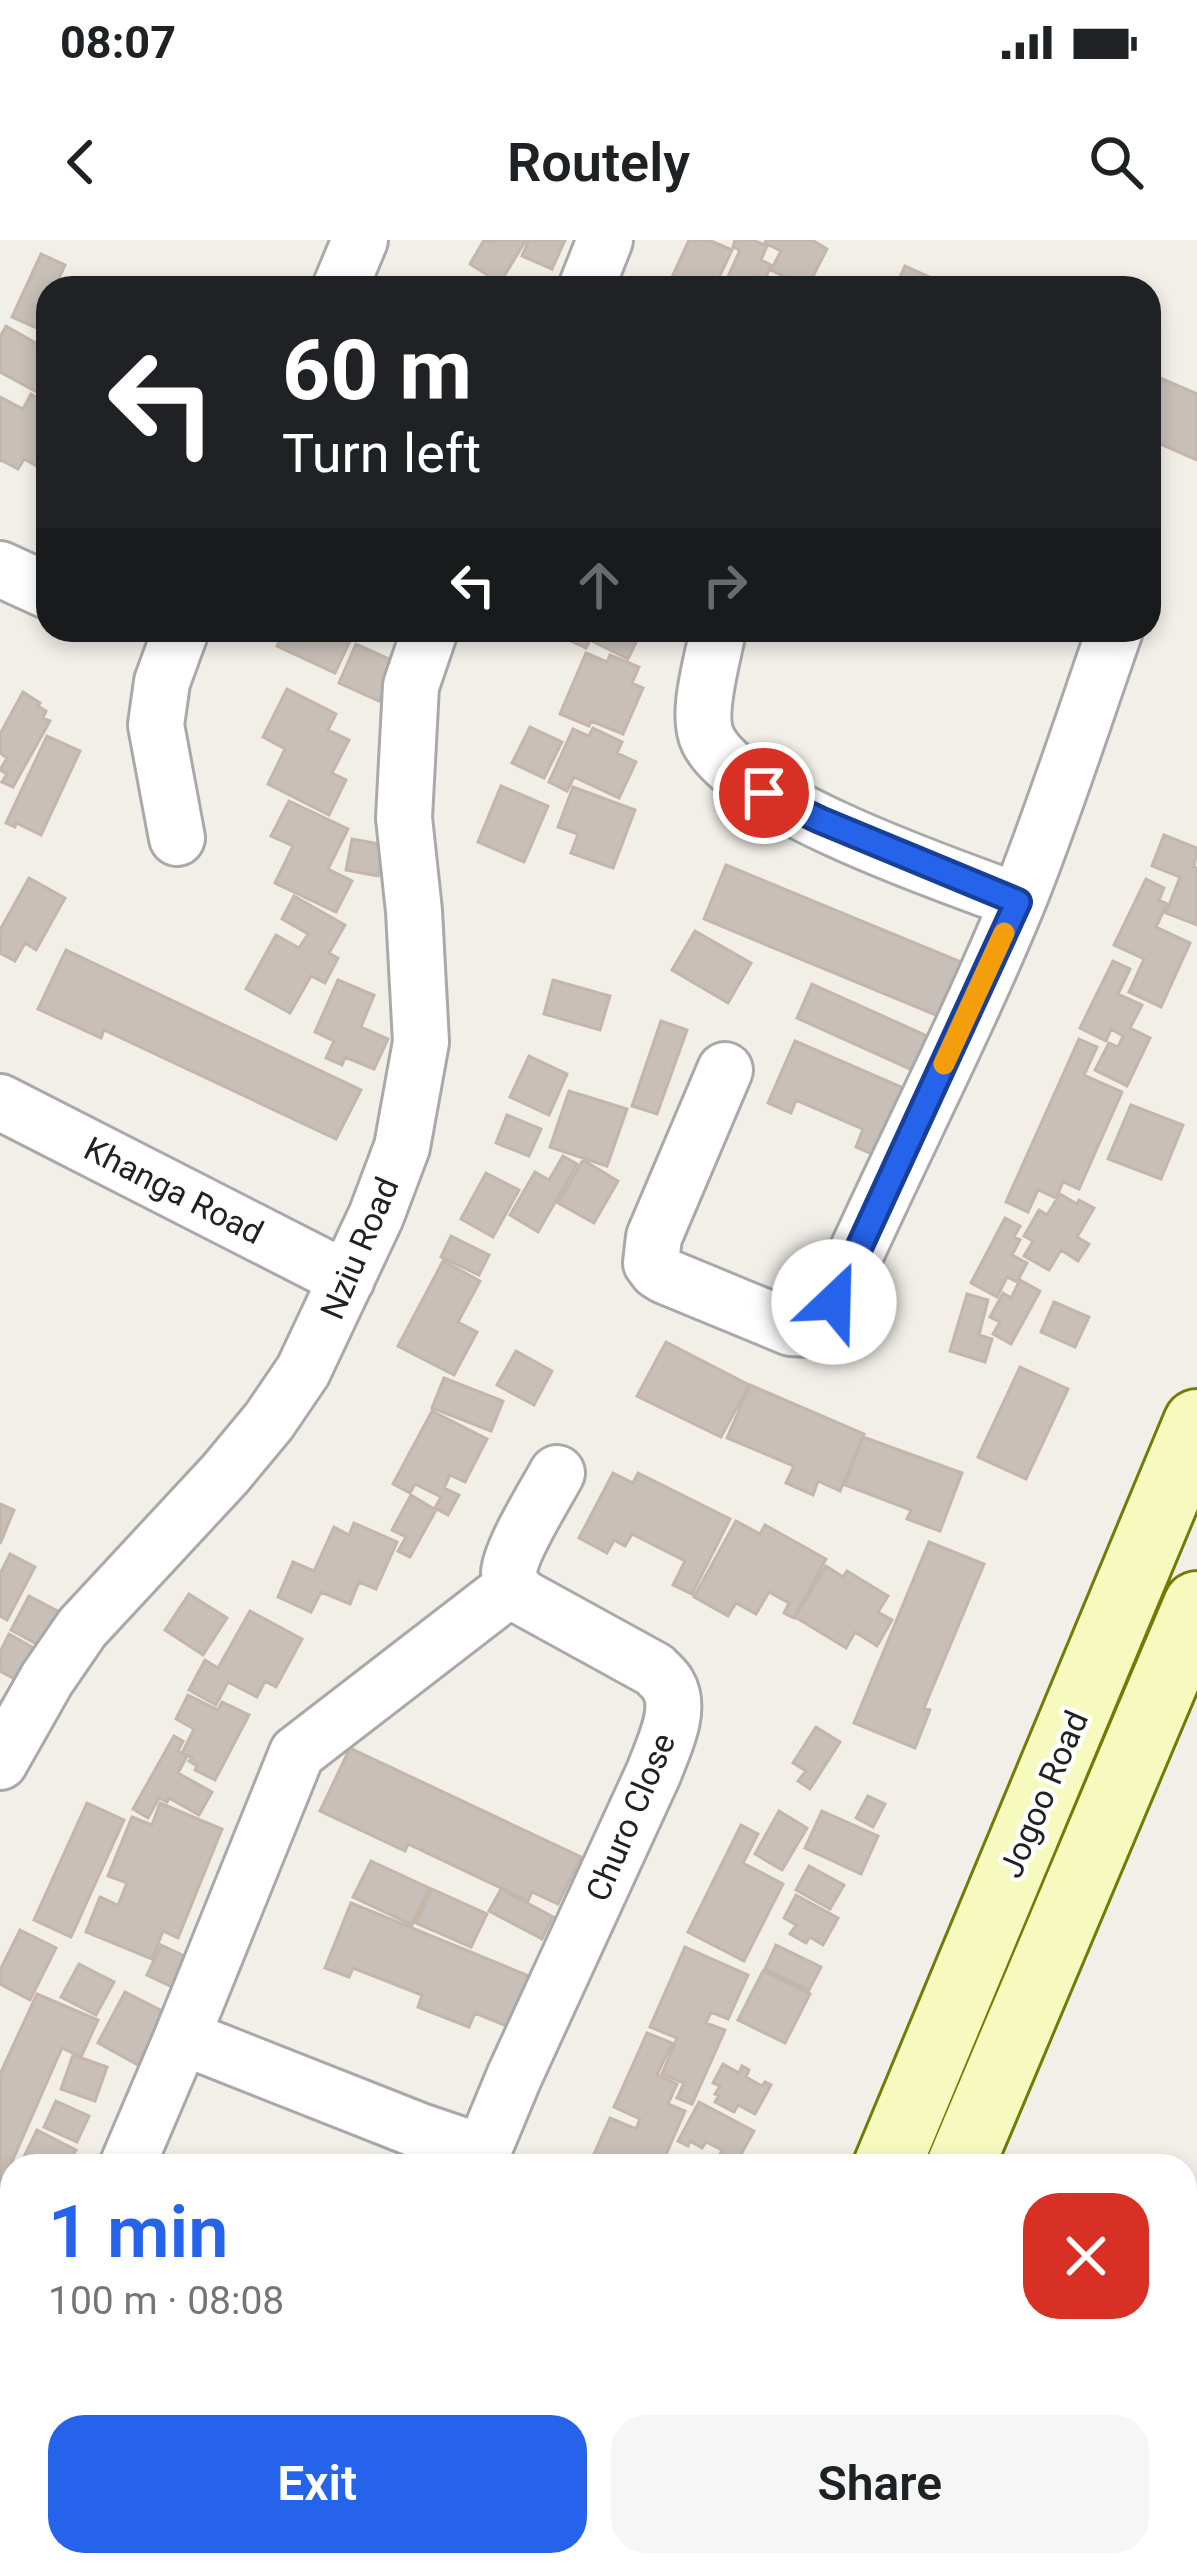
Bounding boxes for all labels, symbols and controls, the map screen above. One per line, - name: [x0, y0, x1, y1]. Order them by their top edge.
- text: 08:07: [60, 16, 176, 69]
- icon: back: [48, 129, 114, 195]
- icon: search: [1083, 129, 1149, 195]
- text: Routely: [507, 131, 690, 194]
- text: 60 m: [282, 321, 472, 420]
- icon: left: [84, 324, 240, 480]
- text: Turn left: [282, 422, 481, 485]
- icon: left: [440, 552, 506, 618]
- icon: ahead: [566, 552, 632, 618]
- icon: right: [692, 552, 758, 618]
- pin: [713, 742, 815, 844]
- icon: arrive: [731, 760, 797, 826]
- street label: Khanga Road: [78, 1129, 270, 1252]
- street label: Nziu Road: [312, 1172, 407, 1325]
- position arrow: [771, 1239, 897, 1365]
- street label: Jogoo Road: [991, 1705, 1096, 1883]
- street label: Churo Close: [578, 1727, 683, 1907]
- text: 1 min: [48, 2190, 229, 2275]
- button: close: [1023, 2193, 1149, 2319]
- text: 100 m · 08:08: [48, 2278, 284, 2324]
- button: Exit: [48, 2415, 587, 2553]
- button: Share: [611, 2415, 1149, 2553]

